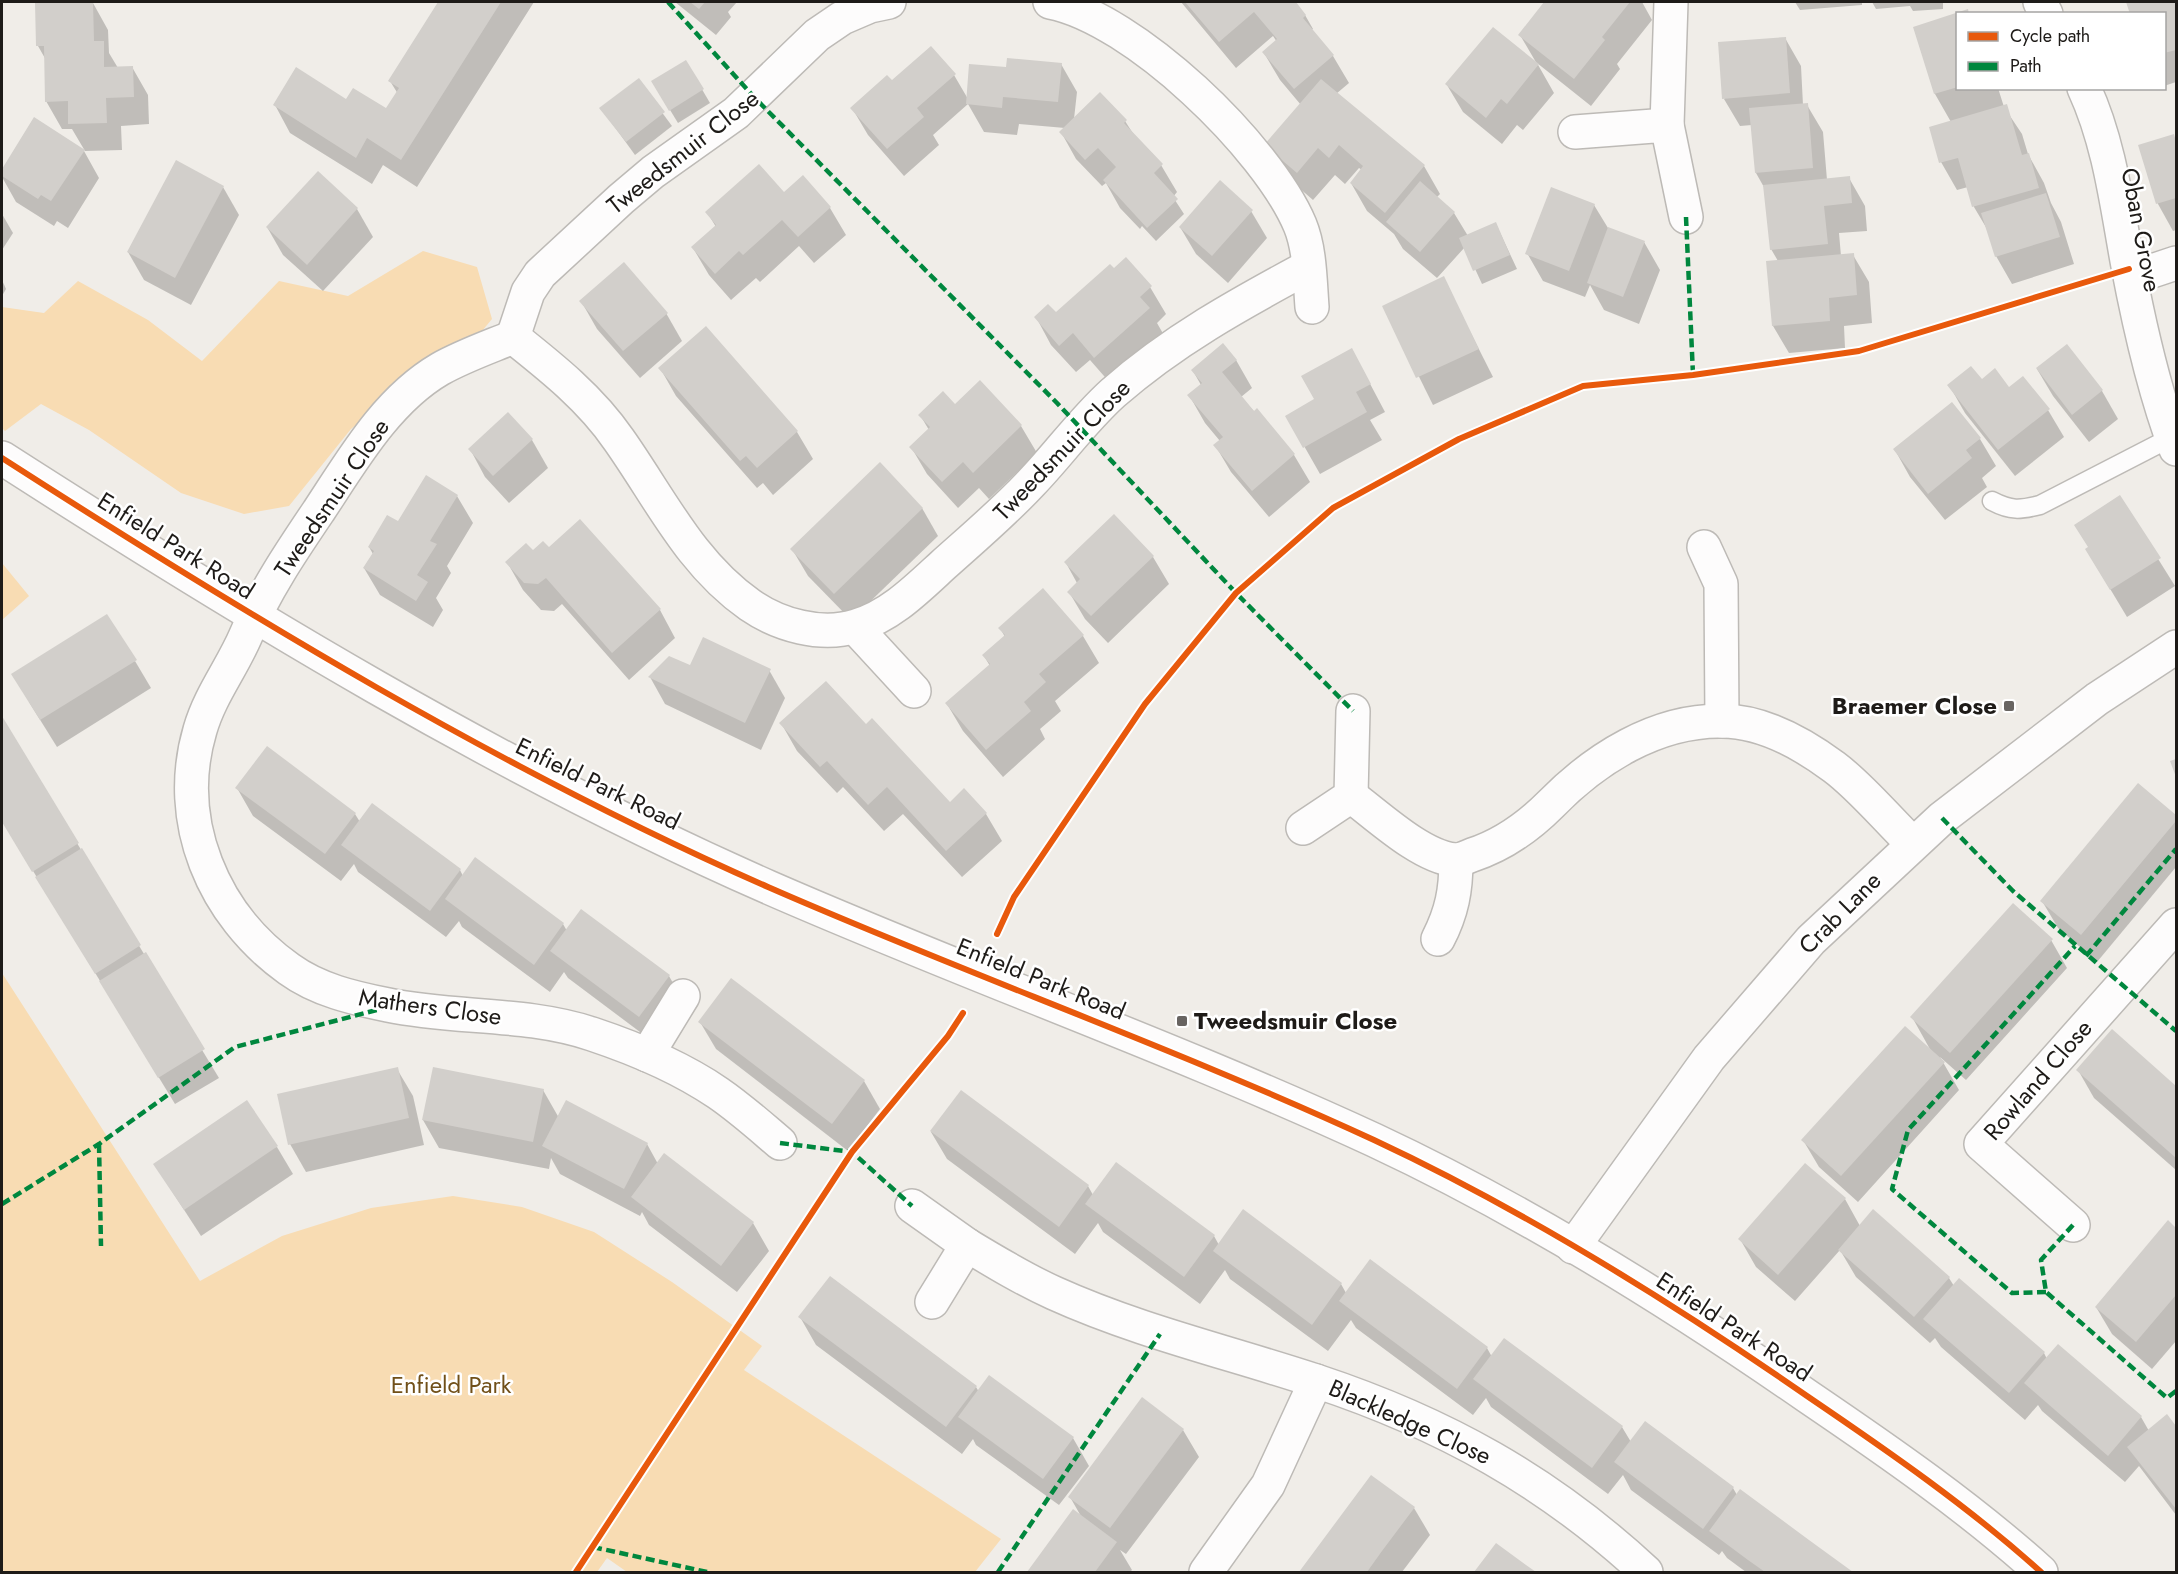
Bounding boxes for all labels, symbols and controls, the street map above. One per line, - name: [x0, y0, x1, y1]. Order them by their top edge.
- legend: [1956, 12, 2166, 90]
- text: Cycle path: [2010, 23, 2090, 49]
- text: Path: [2010, 53, 2042, 79]
- street label: Tweedsmuir Close: [599, 81, 766, 222]
- street label: Oban Grove: [2112, 165, 2171, 295]
- street label: Tweedsmuir Close: [985, 371, 1138, 528]
- street label: Tweedsmuir Close: [265, 411, 398, 584]
- street label: Enfield Park Road: [91, 483, 262, 608]
- place label: Braemer Close: [1832, 688, 1997, 723]
- marker: Braemer Close: [2002, 699, 2016, 713]
- street label: Enfield Park Road: [510, 728, 687, 839]
- street label: Crab Lane: [1790, 863, 1889, 962]
- street label: Enfield Park Road: [951, 929, 1131, 1028]
- street label: Mathers Close: [356, 979, 504, 1034]
- place label: Tweedsmuir Close: [1194, 1003, 1397, 1038]
- street label: Rowland Close: [1975, 1012, 2100, 1148]
- marker: Tweedsmuir Close: [1175, 1014, 1189, 1028]
- street label: Enfield Park Road: [1650, 1263, 1819, 1390]
- park label: Enfield Park: [391, 1367, 512, 1402]
- street label: Blackledge Close: [1323, 1370, 1497, 1473]

